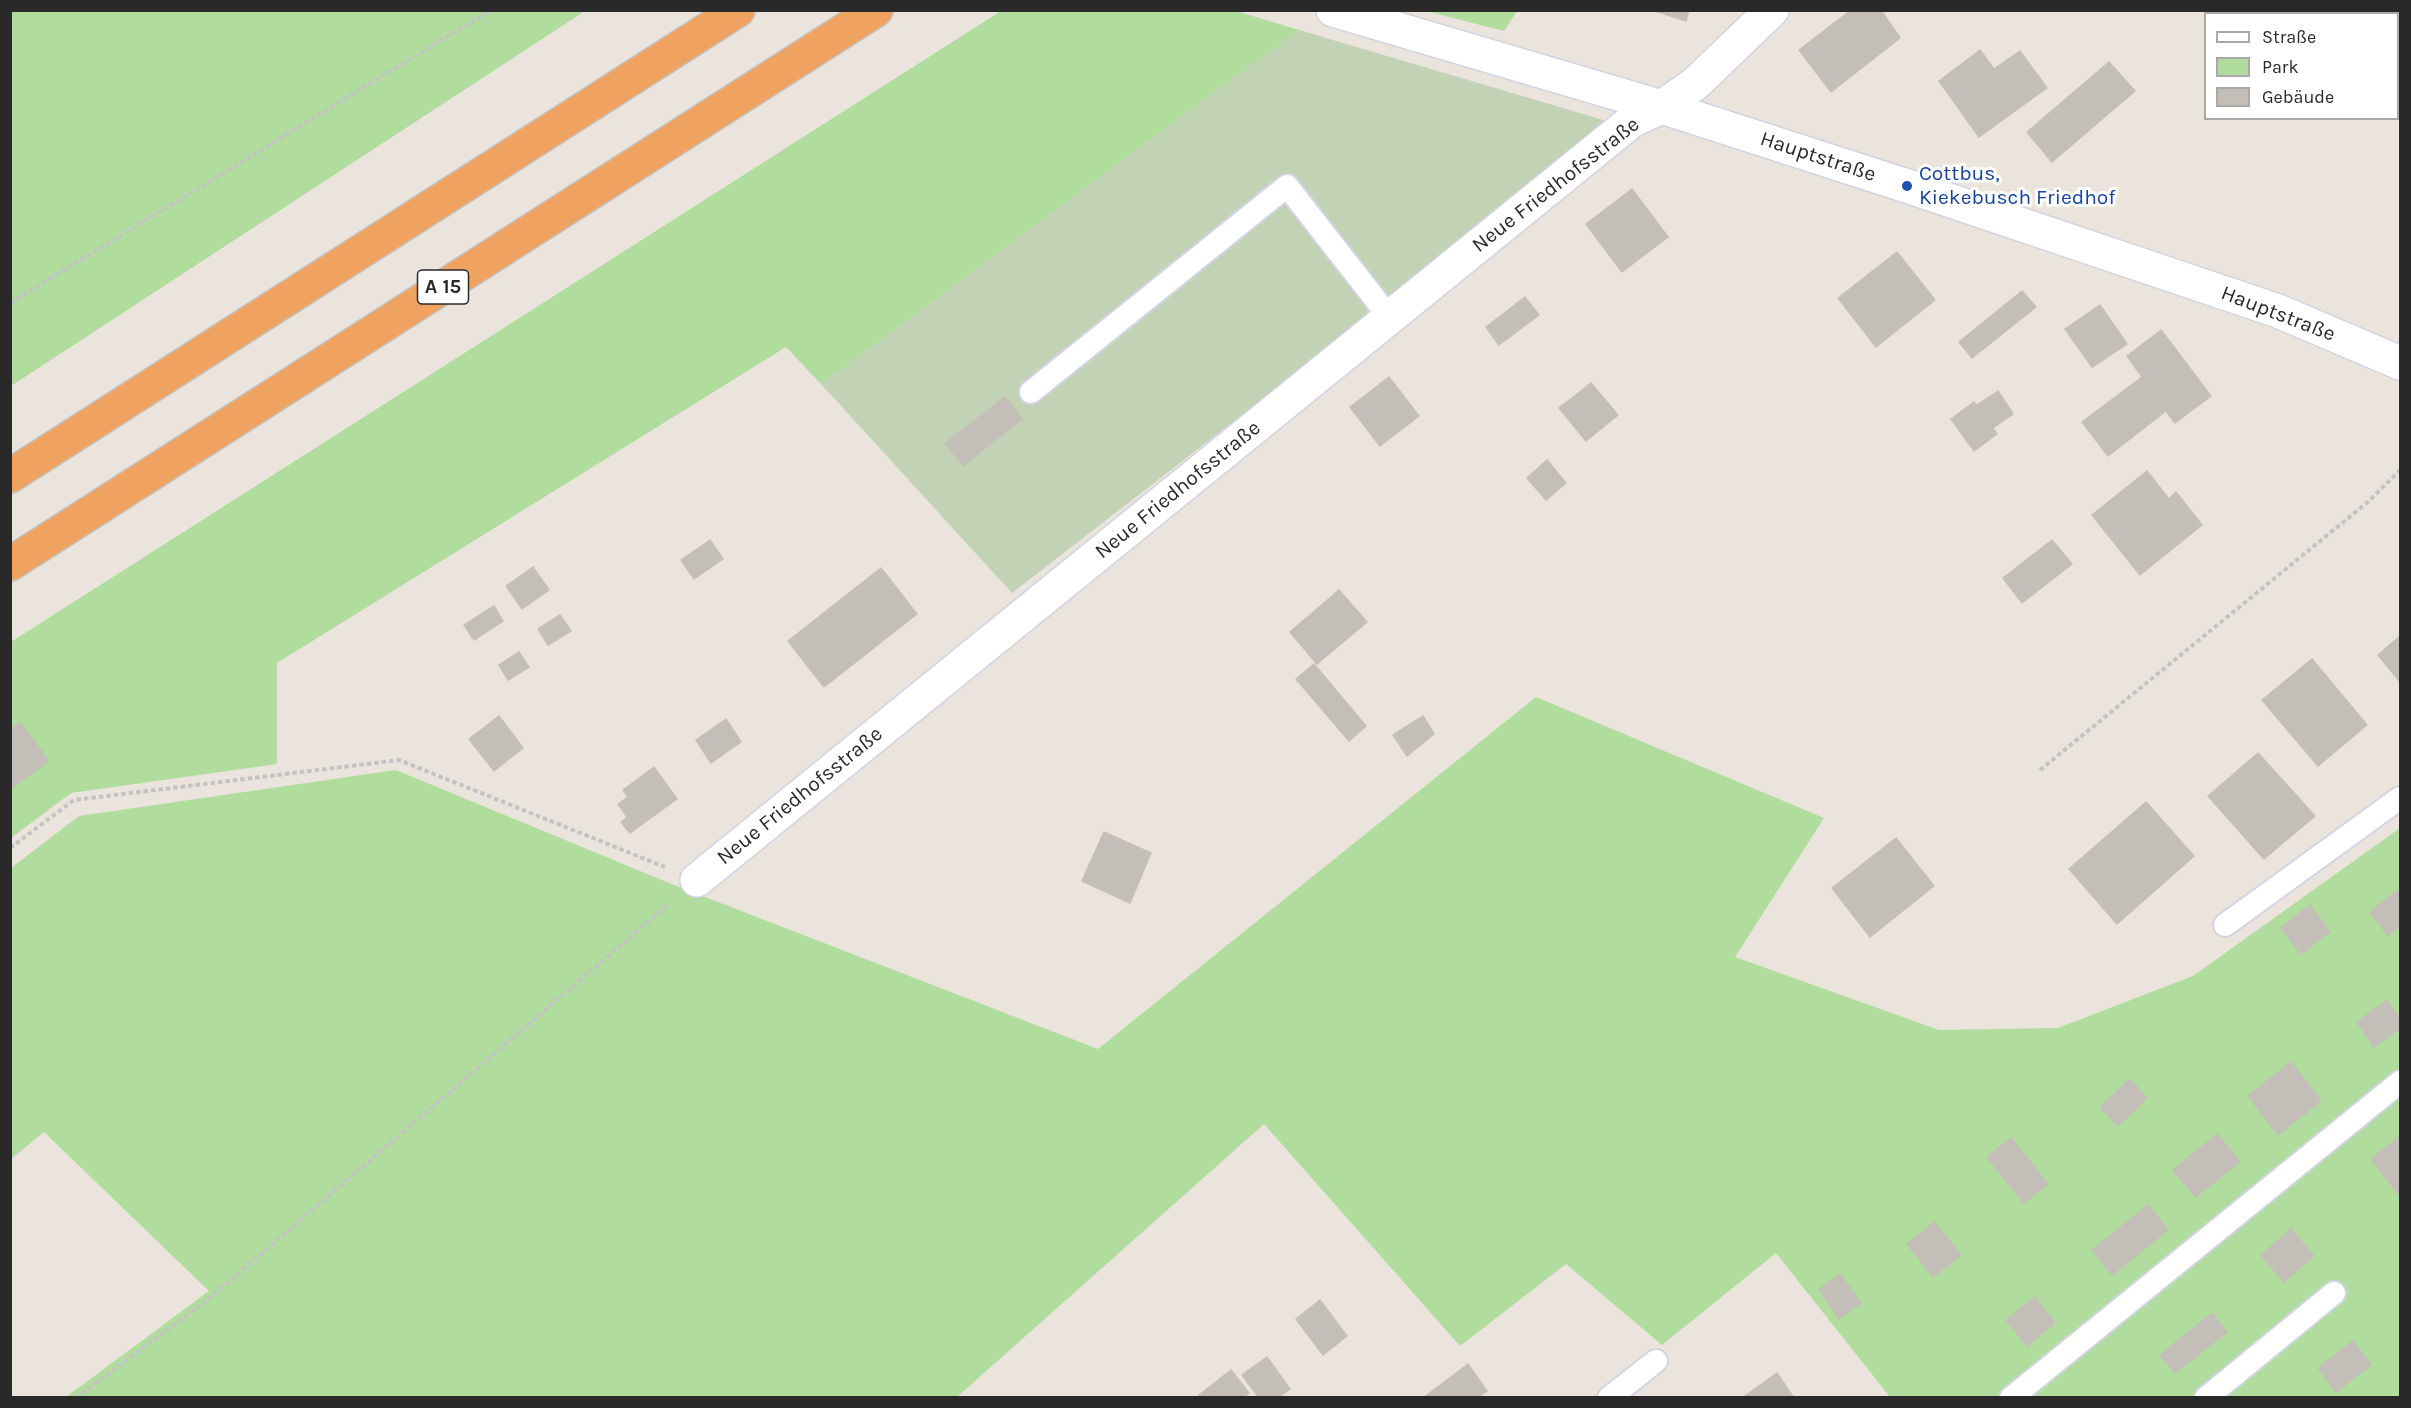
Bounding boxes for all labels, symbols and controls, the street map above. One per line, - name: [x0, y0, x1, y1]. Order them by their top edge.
- legend: [2204, 12, 2399, 120]
- text: Straße: [2262, 26, 2316, 48]
- text: Park: [2262, 56, 2299, 78]
- text: Gebäude: [2262, 86, 2334, 108]
- street label: Neue Friedhofsstraße: [1467, 112, 1645, 258]
- street label: Hauptstraße: [1757, 126, 1879, 188]
- place label: Cottbus, Kiekebusch Friedhof: [1919, 161, 2116, 211]
- marker: Cottbus, Kiekebusch Friedhof: [1900, 179, 1914, 193]
- road number: A 15: [418, 270, 468, 304]
- street label: Hauptstraße: [2217, 281, 2339, 347]
- street label: Neue Friedhofsstraße: [1090, 416, 1266, 564]
- street label: Neue Friedhofsstraße: [712, 722, 888, 870]

